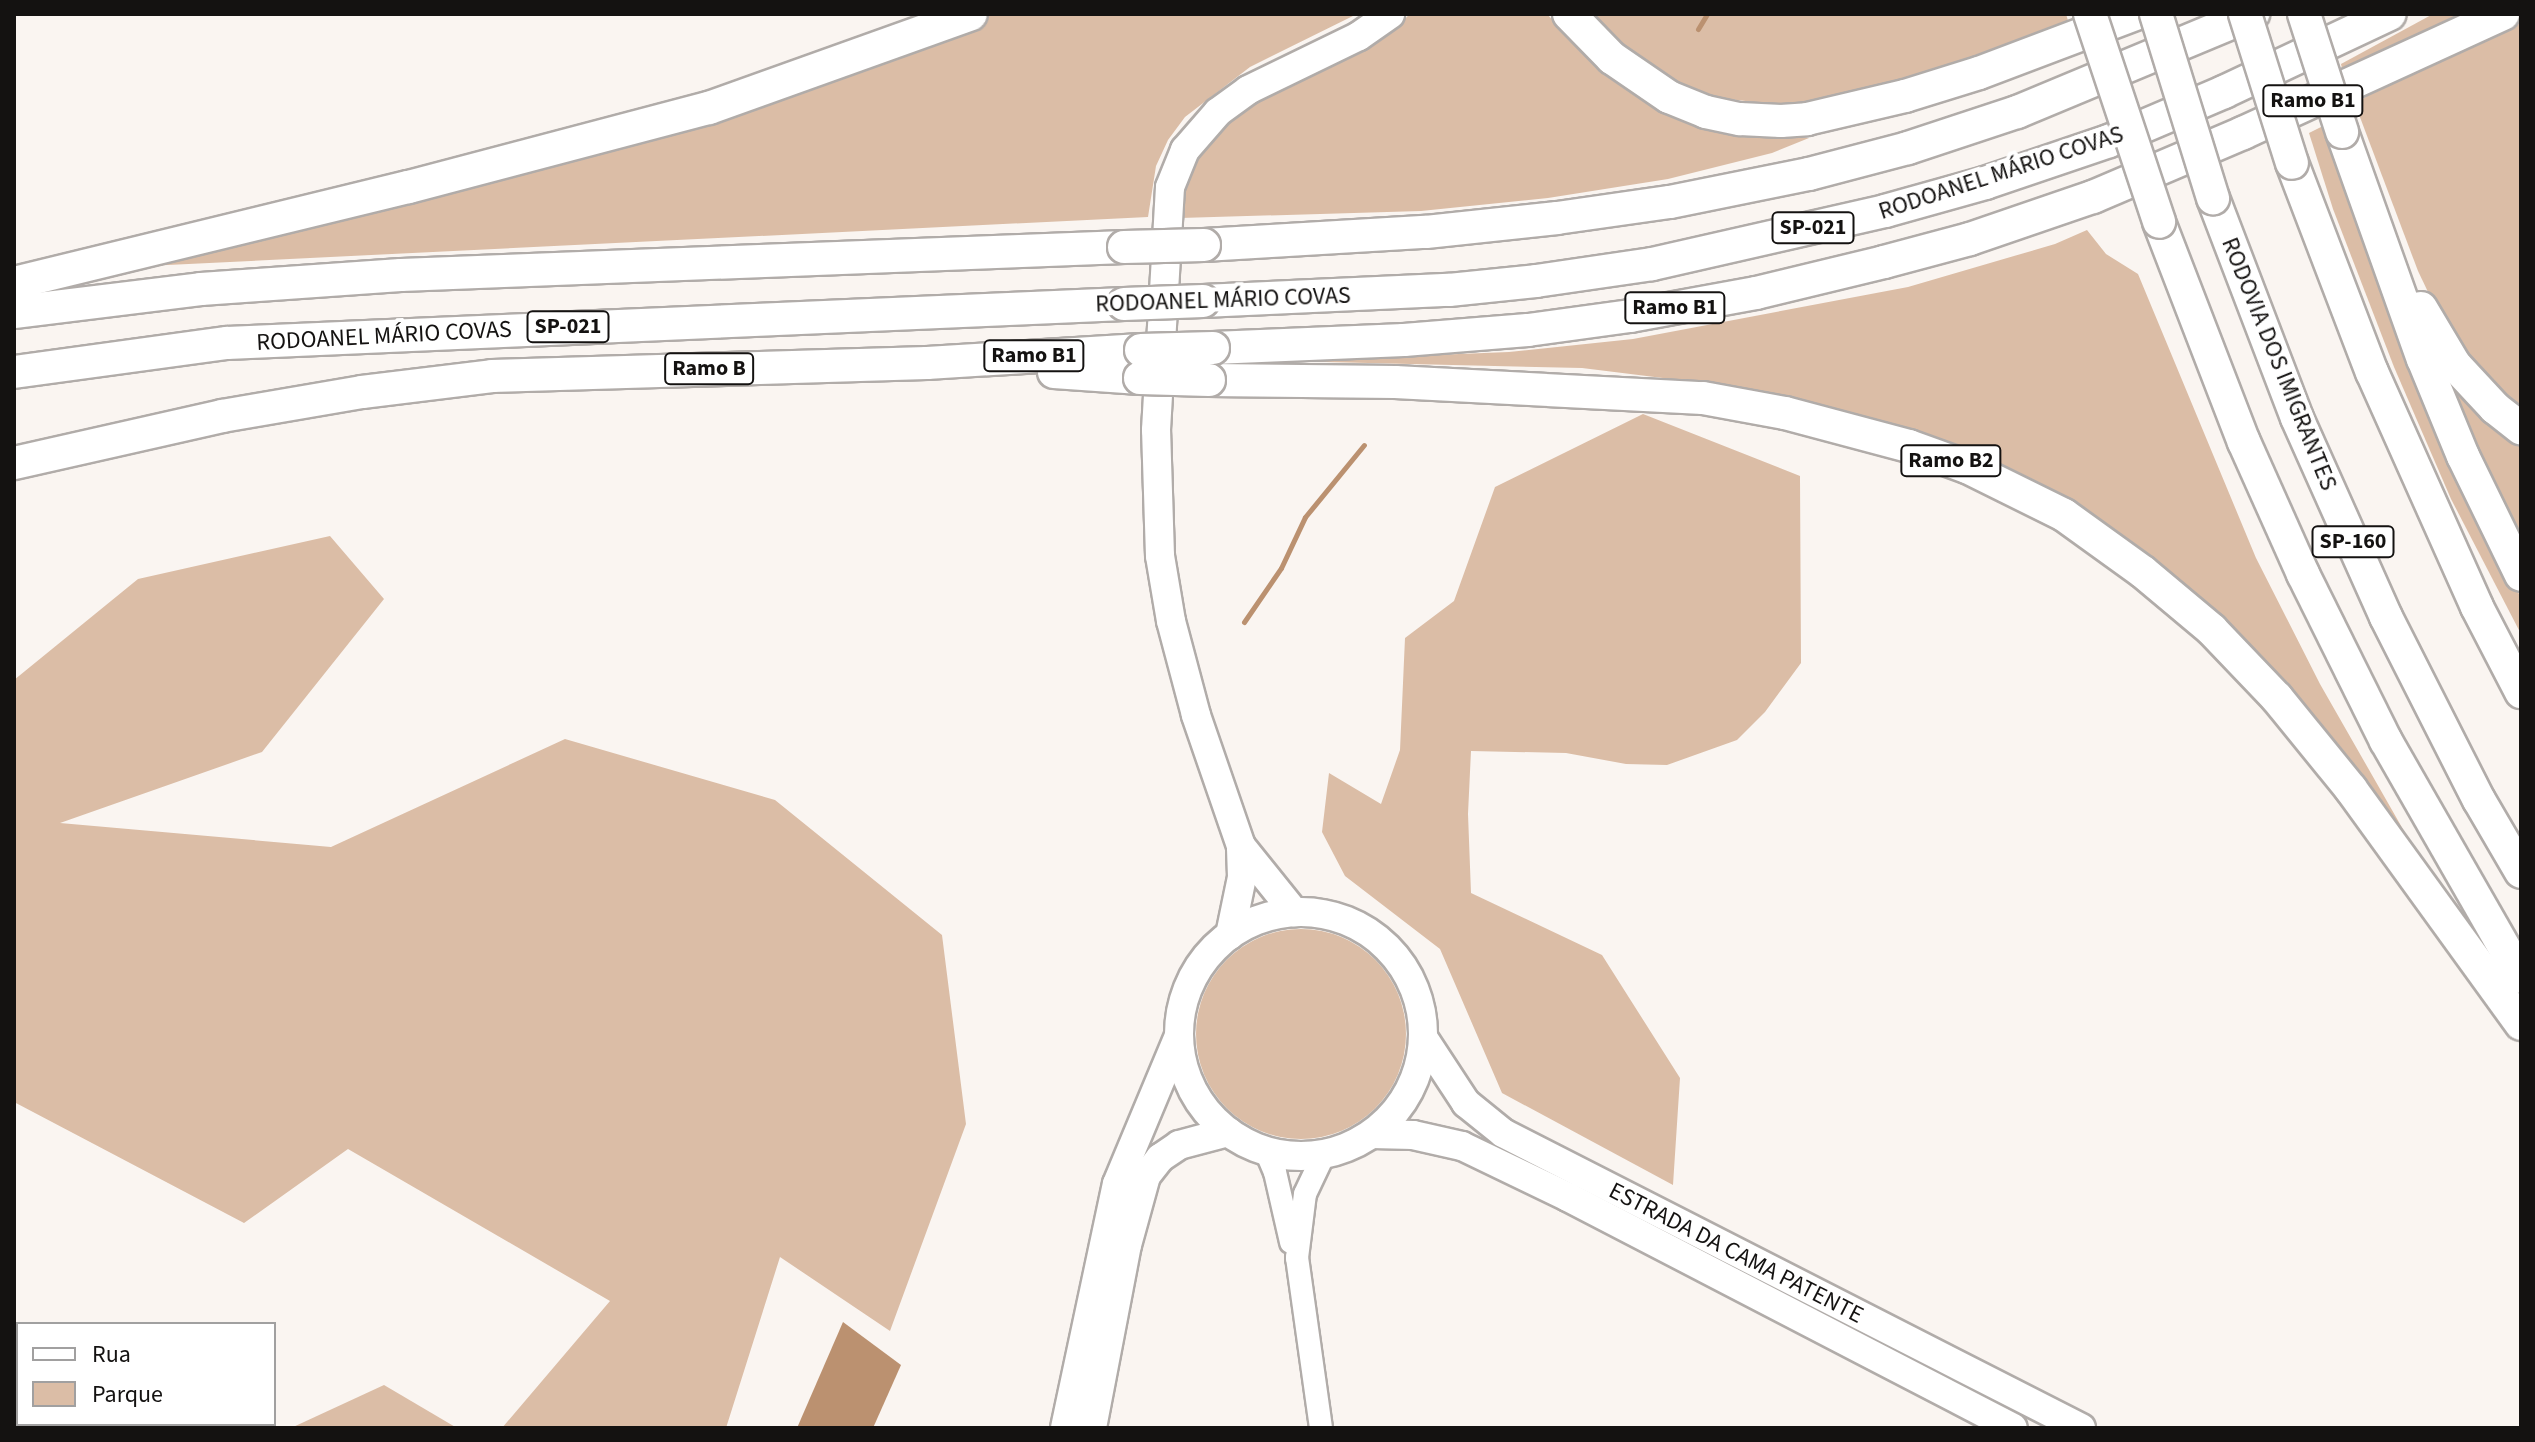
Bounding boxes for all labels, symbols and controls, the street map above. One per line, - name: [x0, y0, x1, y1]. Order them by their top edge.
- road number: Ramo B1: [2261, 83, 2365, 119]
- street label: RODOANEL MÁRIO COVAS: [1875, 120, 2127, 226]
- road number: SP-021: [1771, 210, 1855, 246]
- street label: RODOVIA DOS IMIGRANTES: [2215, 233, 2343, 495]
- street label: RODOANEL MÁRIO COVAS: [1095, 281, 1351, 319]
- road number: Ramo B1: [1623, 290, 1727, 326]
- road number: SP-021: [526, 309, 610, 345]
- street label: RODOANEL MÁRIO COVAS: [256, 315, 512, 357]
- road number: Ramo B1: [982, 338, 1086, 374]
- road number: Ramo B: [663, 351, 755, 387]
- road number: Ramo B2: [1899, 443, 2003, 479]
- road number: SP-160: [2311, 524, 2395, 560]
- street label: ESTRADA DA CAMA PATENTE: [1604, 1176, 1868, 1330]
- legend: [16, 1322, 276, 1426]
- text: Rua: [92, 1337, 131, 1372]
- text: Parque: [92, 1377, 163, 1412]

